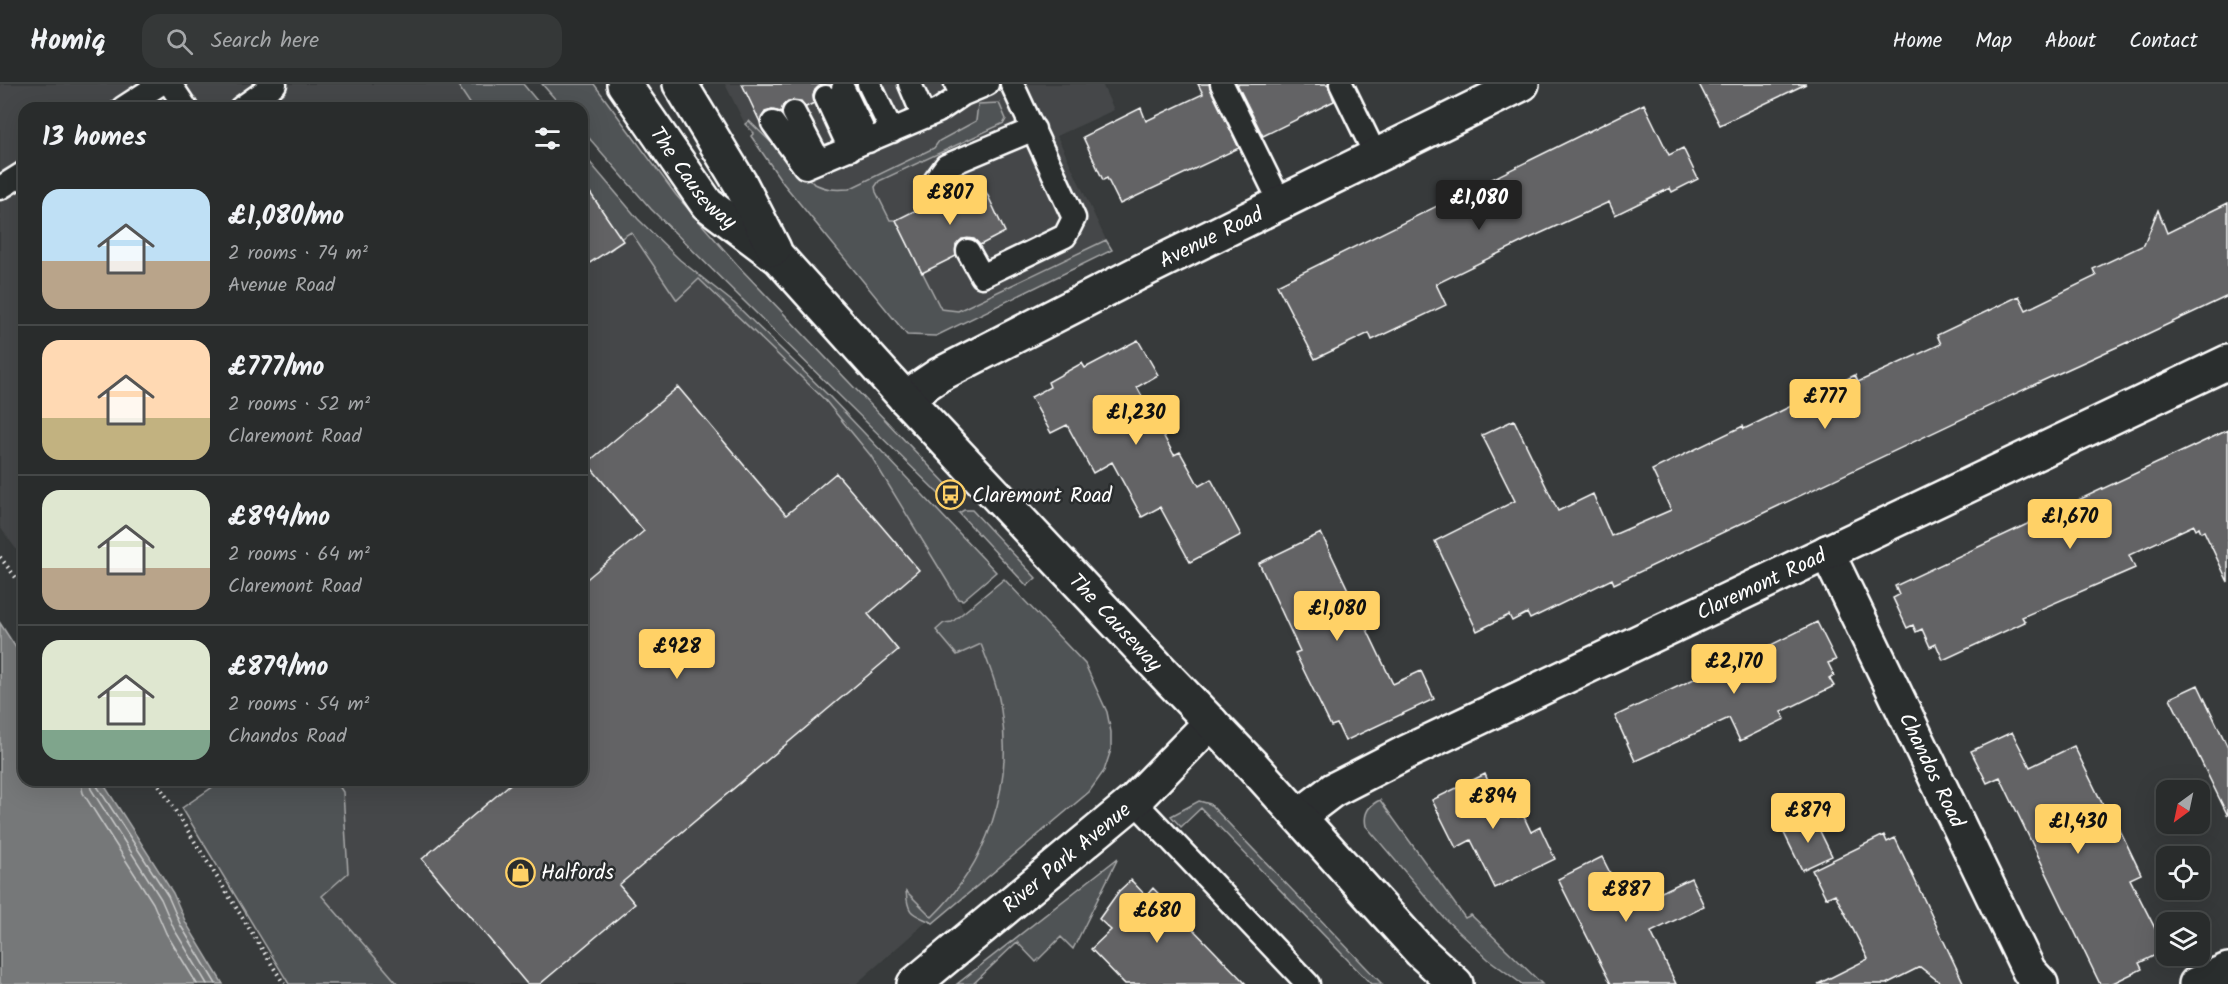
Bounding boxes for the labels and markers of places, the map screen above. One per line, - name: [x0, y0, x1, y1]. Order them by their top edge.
- pin: £807: [914, 175, 986, 226]
- pin: £1,080: [1430, 180, 1528, 231]
- pin: £777: [1789, 379, 1861, 430]
- pin: £1,230: [1087, 395, 1185, 446]
- bus stop icon: Claremont Road: [935, 479, 967, 511]
- place label: Claremont Road: [972, 480, 1113, 513]
- pin: £1,670: [2021, 499, 2119, 550]
- pin: £1,080: [1288, 591, 1386, 642]
- pin: £928: [641, 629, 713, 680]
- pin: £2,170: [1685, 644, 1783, 695]
- pin: £894: [1457, 779, 1529, 830]
- pin: £879: [1772, 793, 1844, 844]
- pin: £1,430: [2029, 804, 2127, 855]
- shop icon: Halfords: [504, 856, 536, 888]
- place label: Halfords: [541, 857, 614, 890]
- pin: £887: [1590, 872, 1662, 923]
- pin: £680: [1121, 893, 1193, 944]

